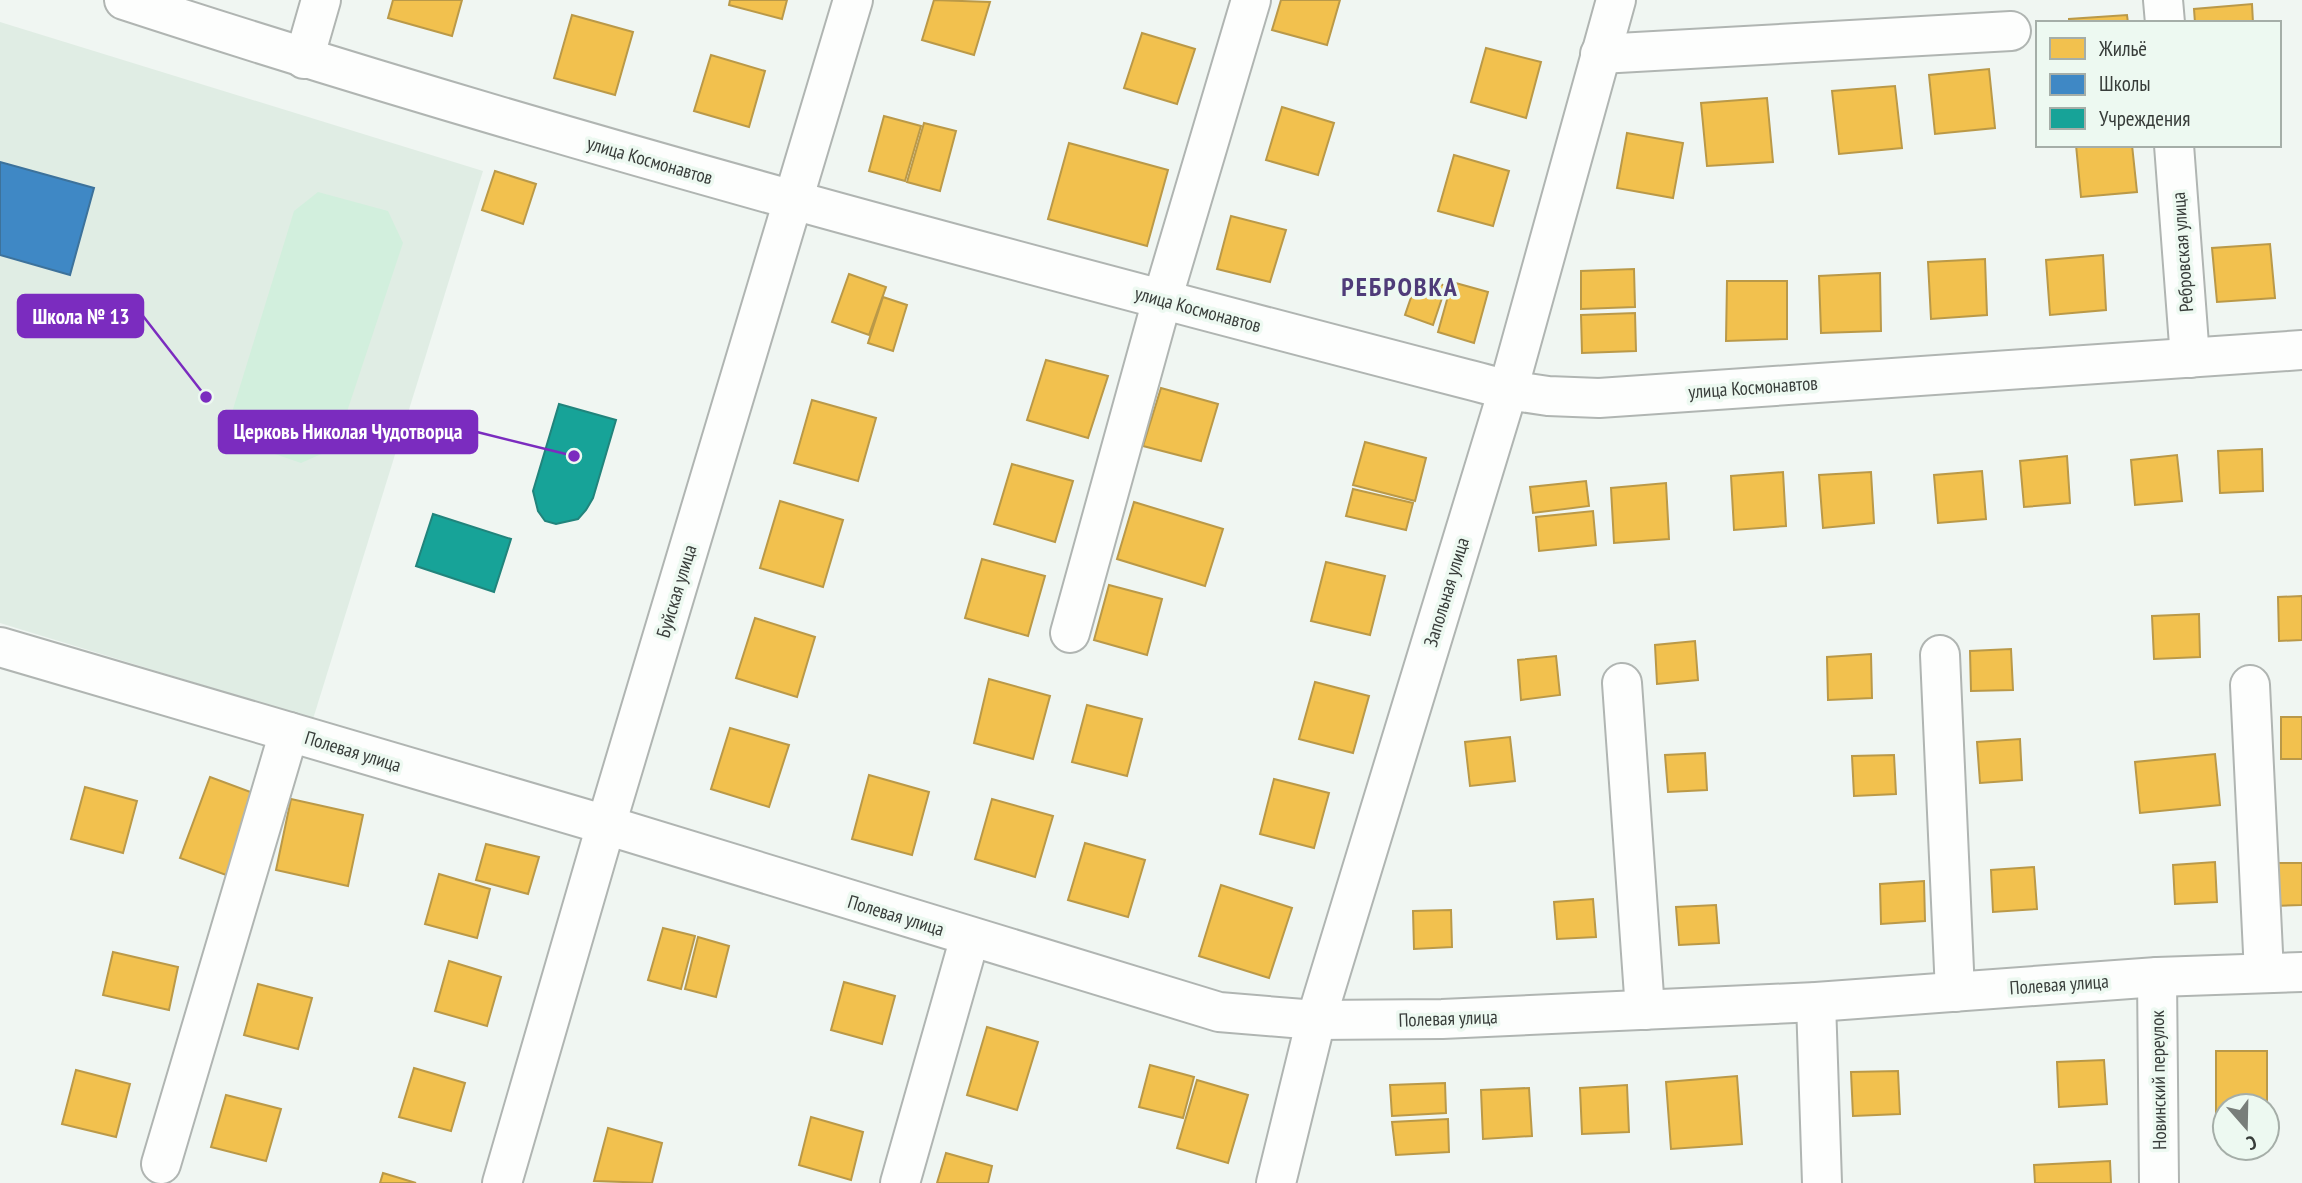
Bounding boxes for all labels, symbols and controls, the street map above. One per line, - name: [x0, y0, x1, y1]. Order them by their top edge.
- legend: [2036, 21, 2281, 147]
- text: Жильё: [2098, 35, 2147, 62]
- text: Школы: [2099, 70, 2151, 97]
- text: Учреждения: [2099, 105, 2190, 132]
- street label: улица Космонавтов: [584, 131, 716, 189]
- street label: Ребровская улица: [2166, 191, 2198, 313]
- district label: РЕБРОВКА: [1341, 270, 1459, 303]
- street label: улица Космонавтов: [1132, 281, 1264, 337]
- callout: Школа № 13: [18, 295, 143, 337]
- text: Школа № 13: [33, 303, 129, 330]
- street label: улица Космонавтов: [1687, 371, 1819, 403]
- callout: Церковь Николая Чудотворца: [219, 411, 477, 453]
- text: Церковь Николая Чудотворца: [233, 418, 463, 445]
- street label: Запольная улица: [1418, 534, 1474, 650]
- street label: Буйская улица: [651, 542, 701, 640]
- street label: Полевая улица: [302, 725, 404, 777]
- street label: Полевая улица: [845, 889, 947, 941]
- street label: Полевая улица: [2009, 969, 2109, 999]
- street label: Полевая улица: [1398, 1004, 1498, 1032]
- street label: Новинский переулок: [2145, 1009, 2171, 1150]
- north arrow: [2211, 1092, 2281, 1162]
- text: С: [2243, 1130, 2260, 1156]

